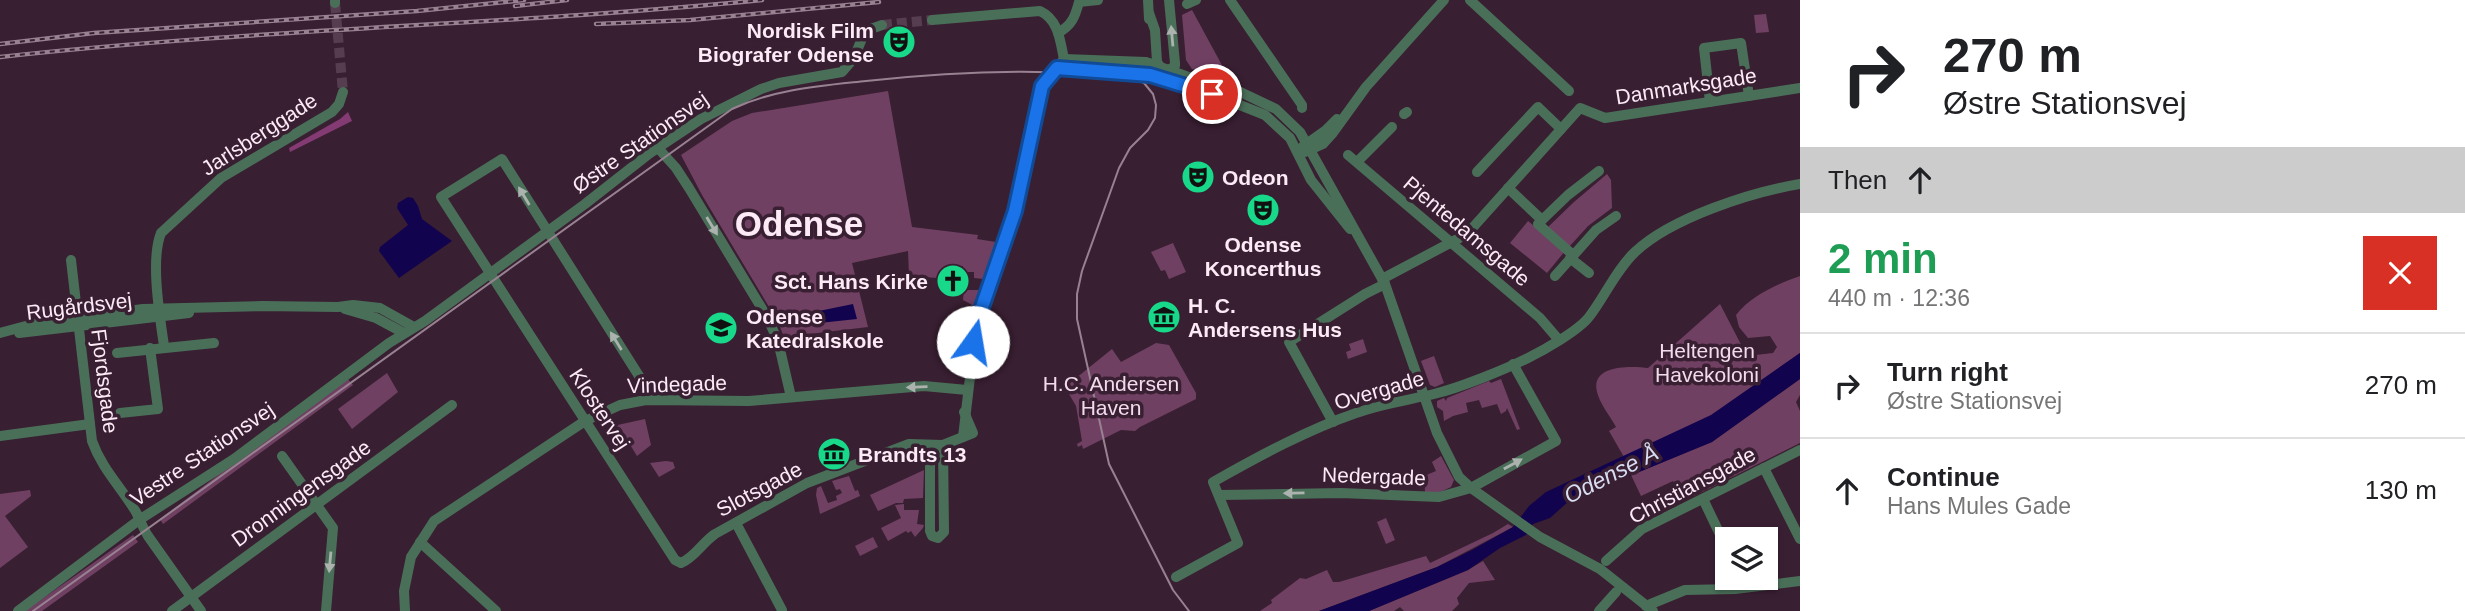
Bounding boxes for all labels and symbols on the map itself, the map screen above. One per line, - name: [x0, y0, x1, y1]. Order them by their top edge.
- place label: Nordisk Film Biografer Odense: [698, 19, 874, 66]
- theatre icon: Nordisk Film Biografer Odense: [880, 23, 918, 61]
- one-way arrow: [1166, 25, 1177, 47]
- pin: [1182, 64, 1242, 124]
- street label: Danmarksgade: [1614, 64, 1758, 108]
- street label: Østre Stationsvej: [568, 87, 712, 197]
- street label: Jarlsberggade: [197, 88, 321, 180]
- theatre icon: Odeon: [1179, 158, 1217, 196]
- place label: Odeon: [1222, 166, 1289, 189]
- street label: Pjentedamsgade: [1399, 172, 1535, 290]
- one-way arrow: [518, 186, 531, 205]
- theatre icon: Odense Koncerthus: [1244, 191, 1282, 229]
- district label: Odense: [735, 204, 863, 243]
- one-way arrow: [706, 216, 719, 235]
- place label: Odense Koncerthus: [1205, 233, 1321, 280]
- church icon: Sct. Hans Kirke: [934, 262, 972, 300]
- place label: Sct. Hans Kirke: [774, 270, 928, 293]
- street label: Rugårdsvej: [25, 288, 133, 324]
- place label: H. C. Andersens Hus: [1188, 294, 1342, 341]
- museum icon: H. C. Andersens Hus: [1145, 298, 1183, 336]
- place label: Odense Katedralskole: [746, 305, 884, 352]
- position arrow: [936, 305, 1010, 379]
- school or university icon: Odense Katedralskole: [702, 309, 740, 347]
- street label: Fjordsgade: [87, 327, 123, 435]
- one-way arrow: [610, 331, 623, 350]
- park label: Heltengen Havekoloni: [1655, 339, 1759, 386]
- street label: Klostervej: [565, 364, 635, 454]
- street label: Overgade: [1331, 366, 1427, 414]
- street label: Vindegade: [627, 371, 727, 397]
- park label: H.C. Andersen Haven: [1043, 372, 1179, 419]
- one-way arrow: [906, 381, 928, 393]
- street label: Vestre Stationsvej: [126, 397, 278, 511]
- street label: Dronningensgade: [227, 435, 375, 551]
- museum icon: Brandts 13: [815, 435, 853, 473]
- water label: Odense Å: [1559, 438, 1662, 509]
- street label: Christiansgade: [1625, 442, 1759, 528]
- place label: Brandts 13: [858, 443, 967, 466]
- street label: Slotsgade: [712, 457, 806, 521]
- one-way arrow: [1503, 458, 1523, 470]
- street label: Nedergade: [1322, 463, 1426, 489]
- one-way arrow: [1282, 487, 1304, 499]
- one-way arrow: [324, 551, 335, 573]

